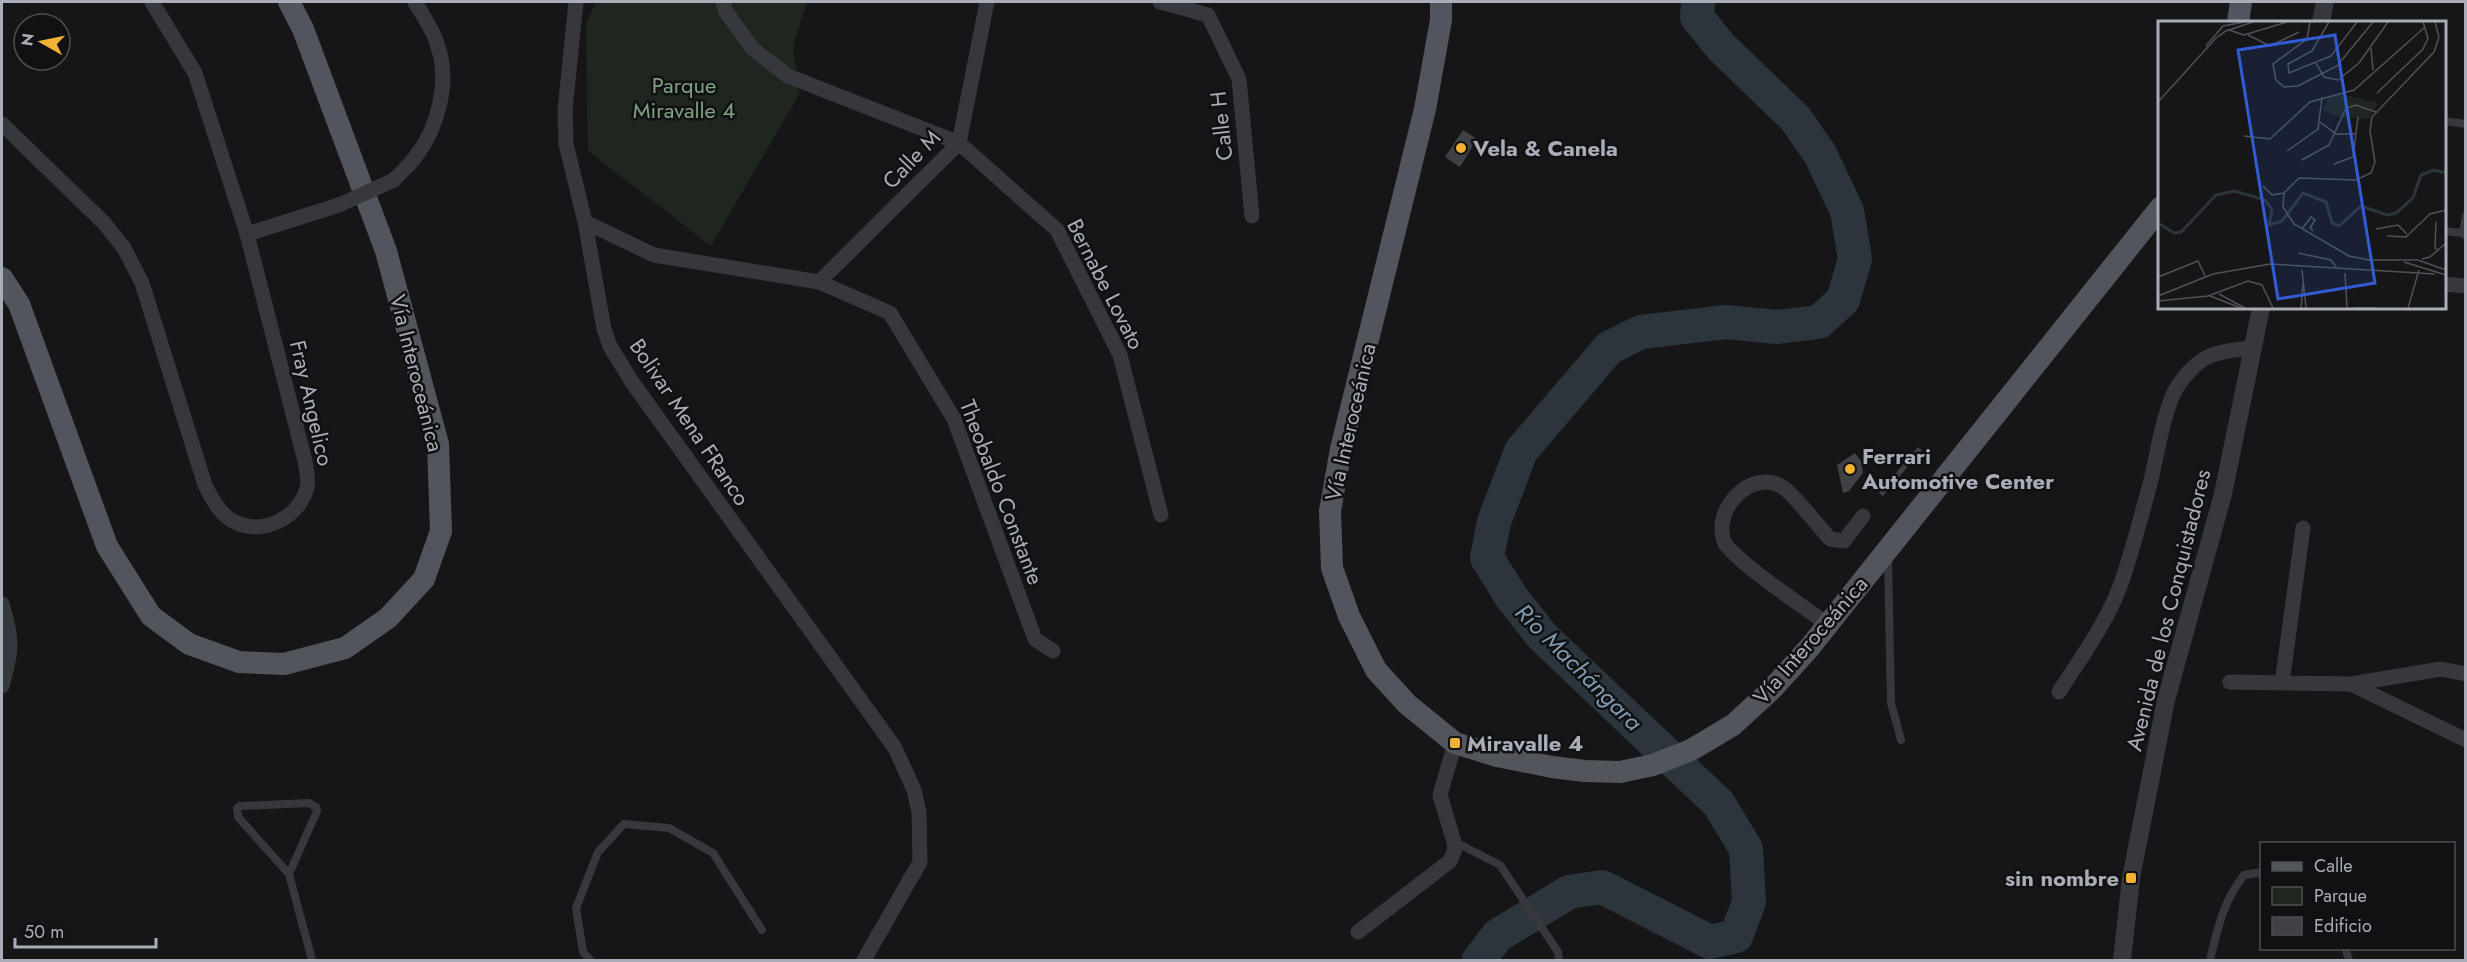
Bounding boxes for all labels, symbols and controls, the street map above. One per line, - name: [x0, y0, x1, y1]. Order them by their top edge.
- north arrow: [12, 12, 72, 72]
- inset map: [2158, 21, 2446, 309]
- text: N: [15, 32, 40, 48]
- park label: Parque Miravalle 4: [633, 69, 736, 126]
- street label: Calle H: [1201, 90, 1241, 162]
- street label: Calle M: [875, 122, 947, 196]
- place label: Vela & Canela: [1472, 132, 1618, 164]
- marker: Vela & Canela: [1454, 141, 1468, 155]
- street label: Bernabe Lovato: [1059, 213, 1153, 355]
- street label: Vía Interoceánica: [382, 291, 452, 455]
- street label: Bolivar Mena FRanco: [622, 332, 758, 512]
- street label: Fray Angelico: [282, 337, 342, 469]
- street label: Vía Interoceánica: [1316, 340, 1384, 504]
- street label: Theobaldo Constante: [952, 395, 1052, 589]
- place label: Ferrari Automotive Center: [1861, 440, 2054, 497]
- marker: Ferrari Automotive Center: [1843, 462, 1857, 476]
- street label: Avenida de los Conquistadores: [2117, 466, 2219, 754]
- street label: Vía Interoceánica: [1745, 569, 1875, 711]
- water label: Río Machángara: [1507, 595, 1651, 739]
- place label: Miravalle 4: [1467, 727, 1583, 759]
- marker: Miravalle 4: [1448, 736, 1462, 750]
- legend: [2260, 842, 2455, 950]
- text: Calle: [2314, 853, 2353, 879]
- place label: sin nombre: [2005, 862, 2119, 894]
- marker: sin nombre: [2124, 871, 2138, 885]
- text: Parque: [2314, 883, 2367, 909]
- scale bar: [15, 911, 156, 949]
- text: Edificio: [2314, 913, 2372, 939]
- text: 50 m: [24, 919, 64, 945]

